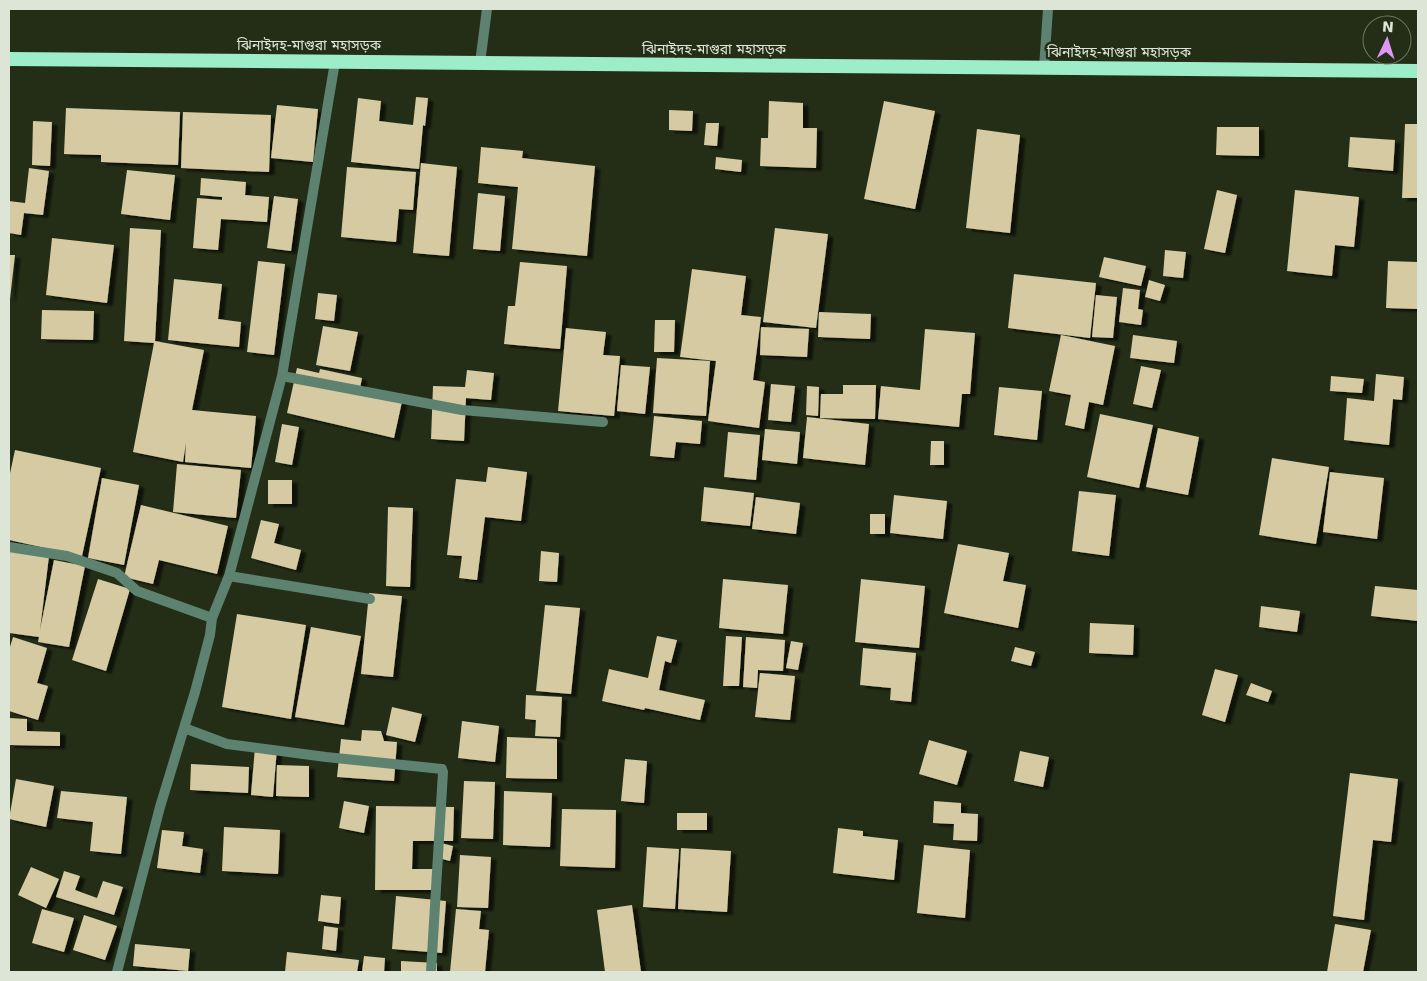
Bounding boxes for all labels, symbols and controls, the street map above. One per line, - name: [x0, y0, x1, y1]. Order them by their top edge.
- north arrow: [1362, 15, 1412, 65]
- text: N: [1382, 19, 1394, 35]
- street label: ঝিনাইদহ-মাগুরা মহাসড়ক: [236, 37, 382, 53]
- street label: ঝিনাইদহ-মাগুরা মহাসড়ক: [641, 41, 787, 57]
- street label: ঝিনাইদহ-মাগুরা মহাসড়ক: [1046, 44, 1192, 60]

